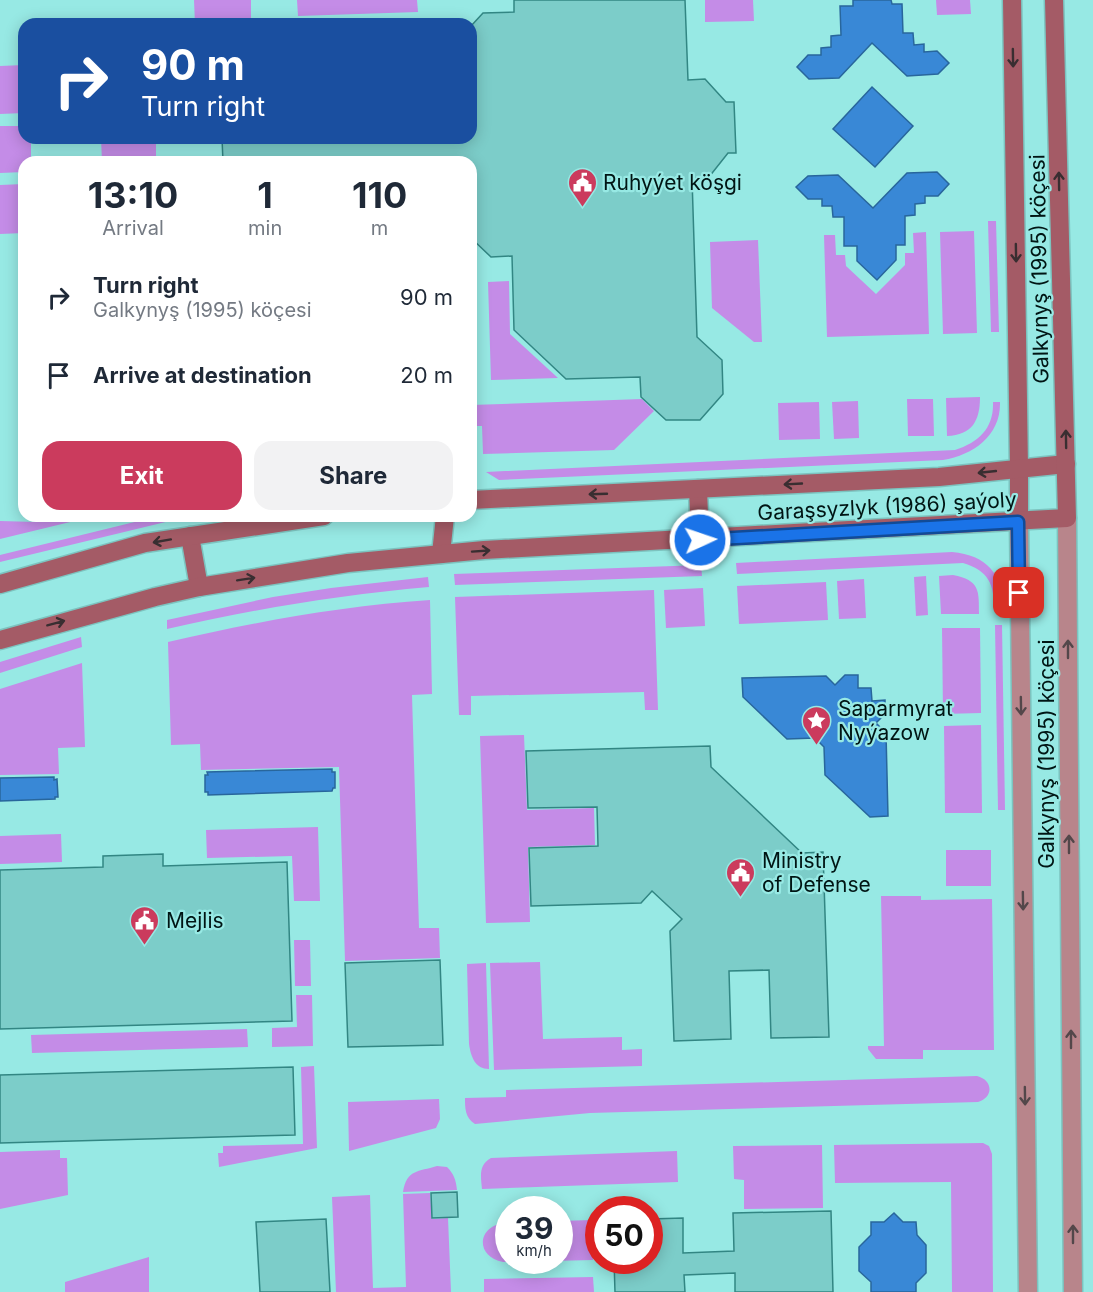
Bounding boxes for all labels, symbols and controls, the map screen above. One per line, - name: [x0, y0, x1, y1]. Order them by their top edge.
- text: 90 m: [141, 39, 245, 90]
- icon: right: [42, 42, 120, 120]
- one-way arrow: [1007, 48, 1019, 68]
- text: Turn right: [141, 90, 265, 123]
- street label: Galkynyş (1995) köçesi: [1025, 154, 1053, 384]
- public building icon: Ruhyýet köşgi: [566, 166, 598, 208]
- place label: Ruhyýet köşgi: [603, 170, 742, 195]
- one-way arrow: [1053, 171, 1065, 191]
- text: 13:10: [88, 173, 178, 217]
- text: 1: [257, 173, 273, 217]
- text: 110: [352, 173, 407, 217]
- text: Arrival: [102, 216, 164, 240]
- text: min: [248, 216, 282, 240]
- text: m: [371, 216, 388, 240]
- one-way arrow: [1010, 243, 1022, 263]
- text: Turn right: [93, 272, 199, 298]
- icon: right: [42, 281, 75, 314]
- text: 90 m: [400, 284, 453, 310]
- text: Galkynyş (1995) köçesi: [93, 298, 311, 322]
- icon: arrive: [42, 359, 75, 392]
- text: Arrive at destination: [93, 362, 312, 388]
- text: 20 m: [400, 362, 453, 388]
- one-way arrow: [1060, 429, 1071, 449]
- button: Exit: [42, 441, 242, 510]
- button: Share: [254, 441, 453, 510]
- one-way arrow: [978, 467, 998, 478]
- one-way arrow: [783, 479, 803, 490]
- street label: Garaşsyzlyk (1986) şaýoly: [757, 487, 1017, 525]
- one-way arrow: [588, 489, 608, 500]
- position arrow: [668, 508, 732, 572]
- one-way arrow: [153, 535, 173, 546]
- one-way arrow: [471, 545, 491, 556]
- pin: [993, 567, 1044, 618]
- one-way arrow: [235, 573, 255, 584]
- icon: arrive: [1002, 576, 1035, 609]
- one-way arrow: [46, 617, 65, 629]
- street label: Galkynyş (1995) köçesi: [1034, 639, 1059, 869]
- one-way arrow: [1062, 639, 1074, 659]
- place label: Saparmyrat Nyýazow: [838, 696, 953, 745]
- one-way arrow: [1015, 696, 1027, 716]
- place icon: Saparmyrat Nyýazow: [801, 704, 833, 746]
- one-way arrow: [1063, 834, 1075, 854]
- place label: Ministry of Defense: [762, 848, 871, 897]
- public building icon: Ministry of Defense: [725, 856, 757, 898]
- one-way arrow: [1017, 891, 1029, 911]
- public building icon: Mejlis: [129, 904, 161, 946]
- place label: Mejlis: [166, 908, 224, 933]
- one-way arrow: [1065, 1029, 1077, 1049]
- one-way arrow: [1020, 1085, 1031, 1105]
- speed limit sign: 50: [585, 1196, 663, 1274]
- text: 39: [515, 1210, 553, 1246]
- one-way arrow: [1067, 1224, 1079, 1244]
- text: km/h: [516, 1241, 552, 1260]

